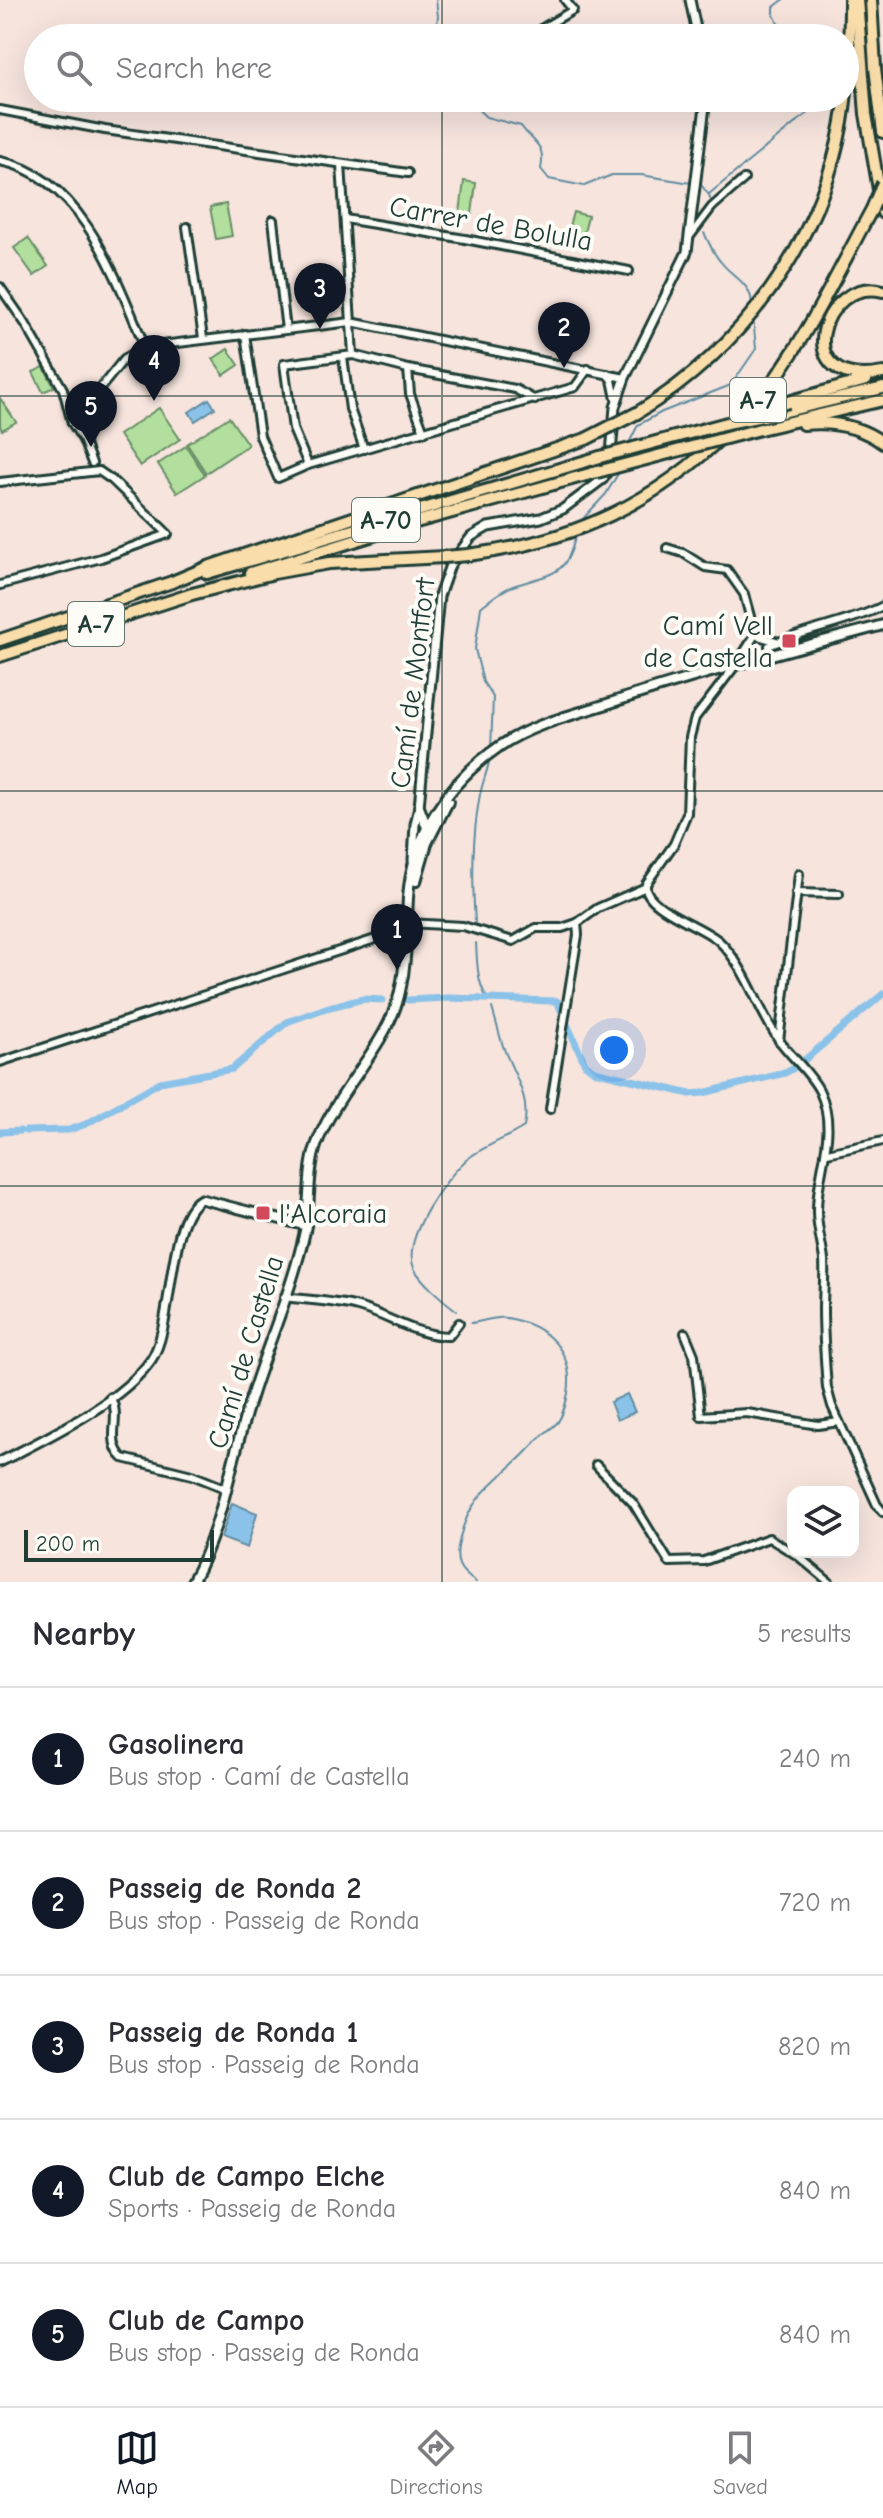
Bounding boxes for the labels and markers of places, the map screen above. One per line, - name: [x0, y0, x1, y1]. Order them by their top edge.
- pin: 3: [294, 263, 346, 329]
- pin: 2: [538, 302, 590, 368]
- pin: 4: [128, 335, 180, 401]
- pin: 5: [65, 381, 117, 447]
- place label: Camí Vell de Castella: [644, 610, 773, 674]
- marker: Camí Vell de Castella: [780, 632, 798, 650]
- pin: 1: [371, 904, 423, 970]
- place label: l'Alcoraia: [279, 1198, 387, 1230]
- marker: l'Alcoraia: [254, 1204, 272, 1222]

